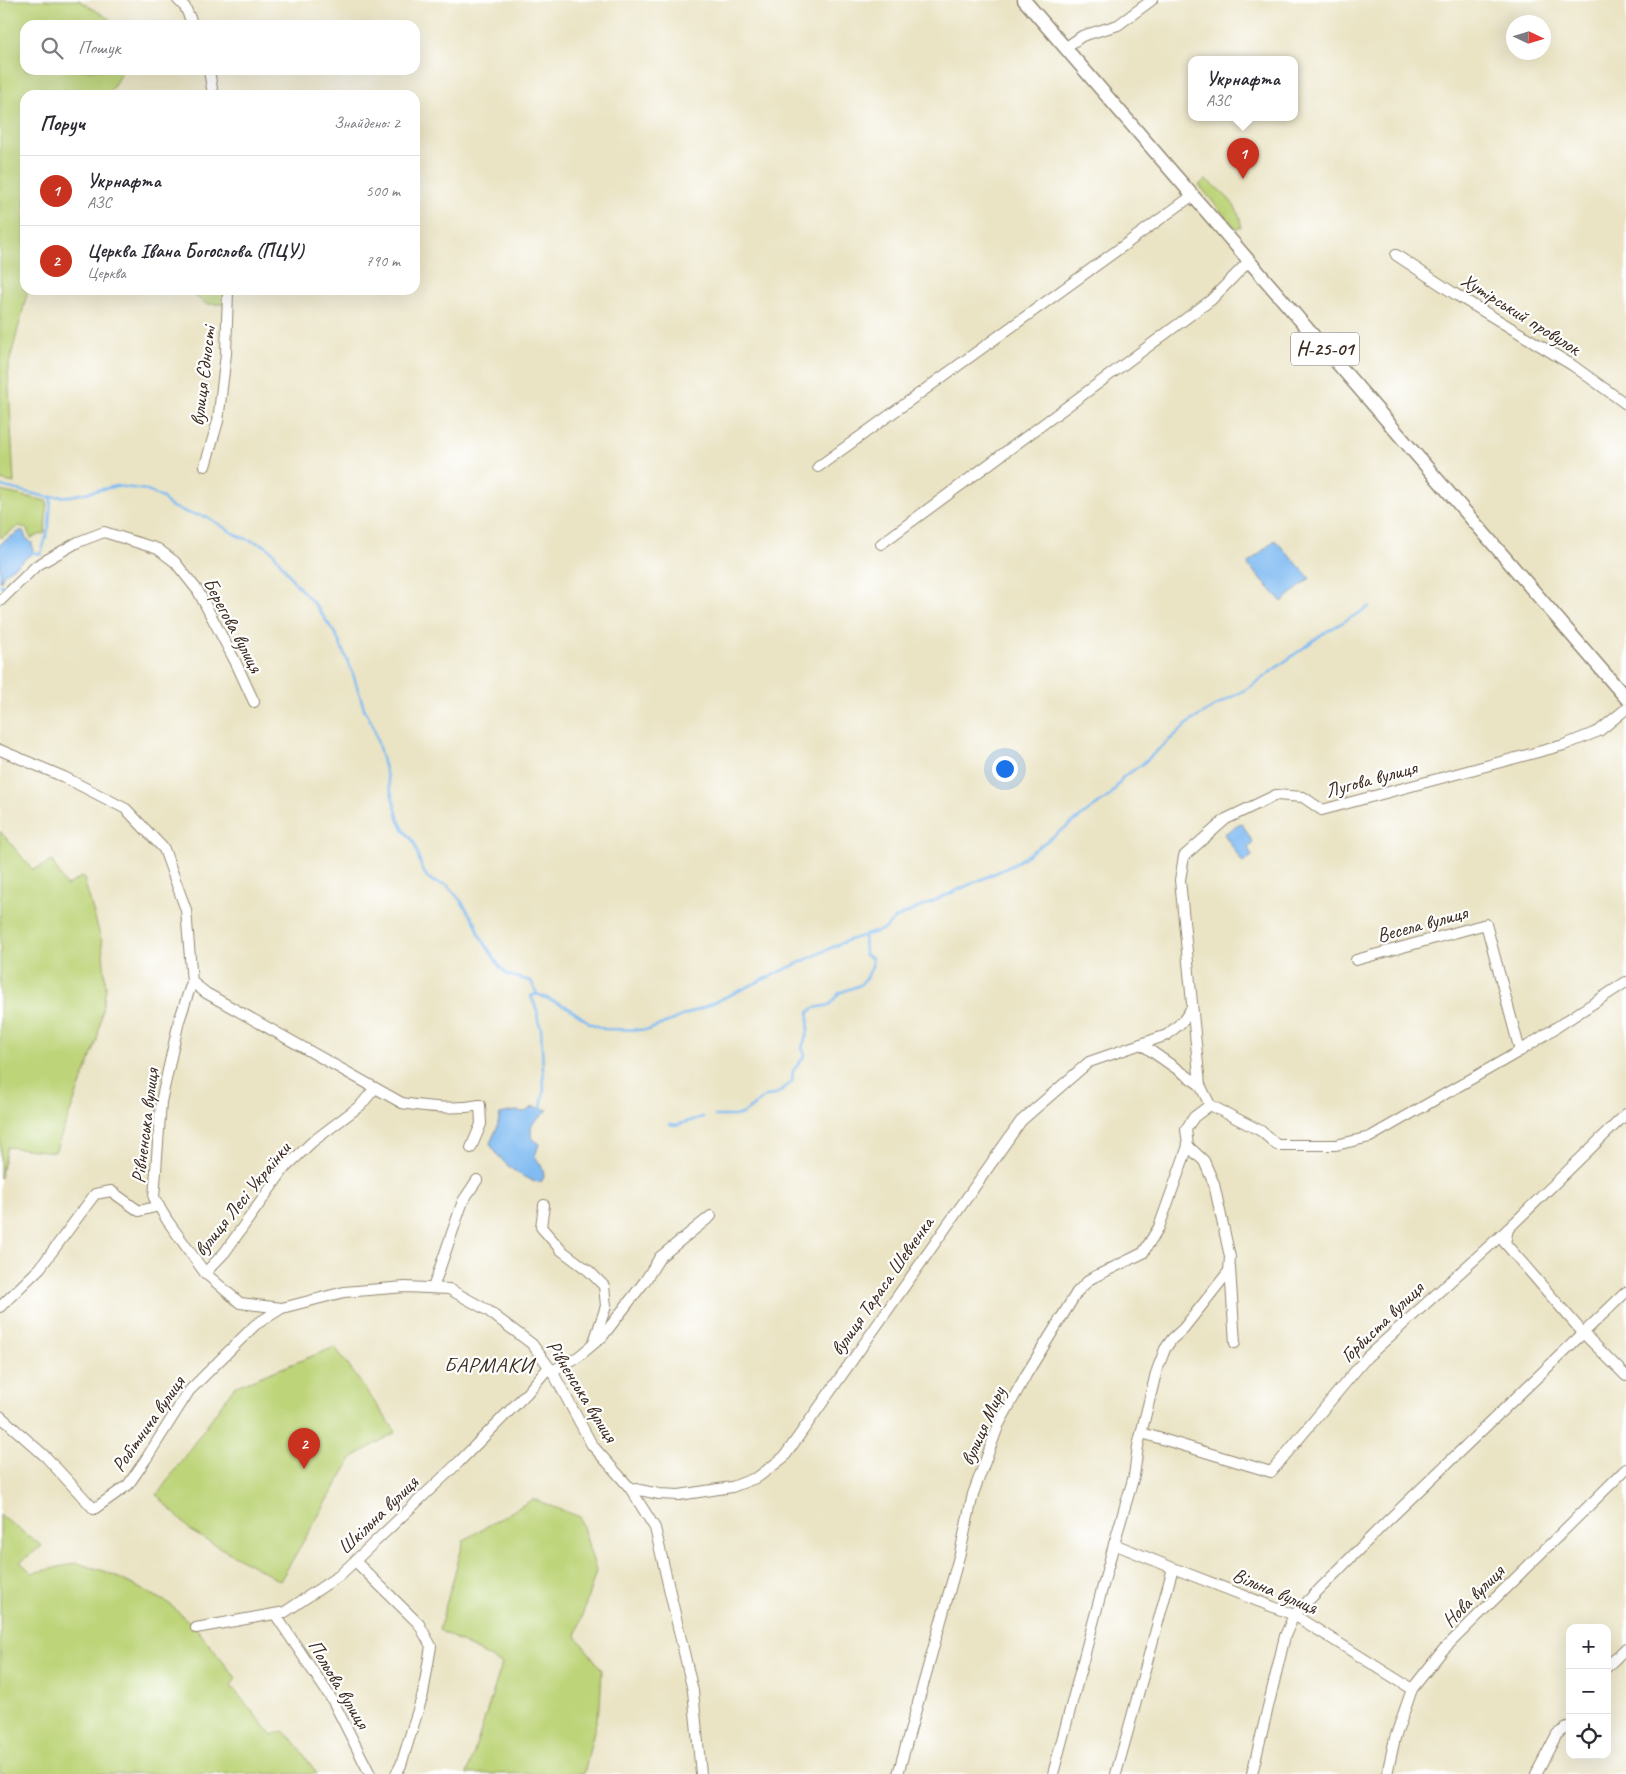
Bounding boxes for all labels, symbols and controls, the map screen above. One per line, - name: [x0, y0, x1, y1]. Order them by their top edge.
- north arrow: [1506, 15, 1551, 60]
- search box: [20, 20, 420, 75]
- icon: search: [38, 34, 66, 62]
- text: Пошук: [78, 36, 120, 60]
- popup: [1188, 56, 1298, 121]
- text: Укрнафта: [1206, 67, 1280, 91]
- text: АЗС: [1206, 91, 1230, 111]
- text: Поруч: [40, 110, 85, 136]
- text: Знайдено: 2: [334, 113, 400, 133]
- pin: 1: [1227, 138, 1259, 179]
- text: Укрнафта: [87, 169, 161, 193]
- text: 1: [52, 181, 60, 201]
- text: 500 m: [366, 181, 400, 201]
- text: АЗС: [87, 193, 111, 213]
- text: Церква Івана Богослова (ПЦУ): [87, 239, 304, 263]
- text: 2: [52, 251, 60, 271]
- text: 790 m: [366, 251, 400, 271]
- text: Церква: [87, 263, 126, 283]
- street label: Хутірський провулок: [1457, 267, 1587, 362]
- street label: вулиця Єдності: [184, 322, 222, 427]
- road number: Н-25-01: [1291, 332, 1359, 366]
- street label: Берегова вулиця: [197, 573, 269, 678]
- street label: Лугова вулиця: [1323, 754, 1421, 803]
- your location: [992, 756, 1018, 782]
- street label: Весела вулиця: [1374, 899, 1472, 948]
- street label: Рівненська вулиця: [126, 1065, 165, 1185]
- street label: вулиця Лесі Українки: [188, 1135, 297, 1261]
- street label: вулиця Тараса Шевченка: [825, 1210, 940, 1360]
- street label: Горбиста вулиця: [1335, 1275, 1430, 1368]
- street label: Рівненська вулиця: [541, 1335, 624, 1448]
- district label: БАРМАКИ: [444, 1351, 537, 1379]
- street label: Робітнича вулиця: [106, 1370, 191, 1477]
- street label: вулиця Миру: [955, 1382, 1012, 1469]
- pin: 2: [288, 1428, 320, 1469]
- street label: Шкільна вулиця: [332, 1470, 424, 1560]
- street label: Нова вулиця: [1437, 1558, 1511, 1632]
- street label: Вільна вулиця: [1229, 1562, 1322, 1620]
- map controls: [1566, 1624, 1611, 1759]
- button: +: [1566, 1624, 1611, 1669]
- street label: Польова вулиця: [303, 1635, 377, 1735]
- button: −: [1566, 1669, 1611, 1714]
- button: locate: [1566, 1714, 1611, 1759]

